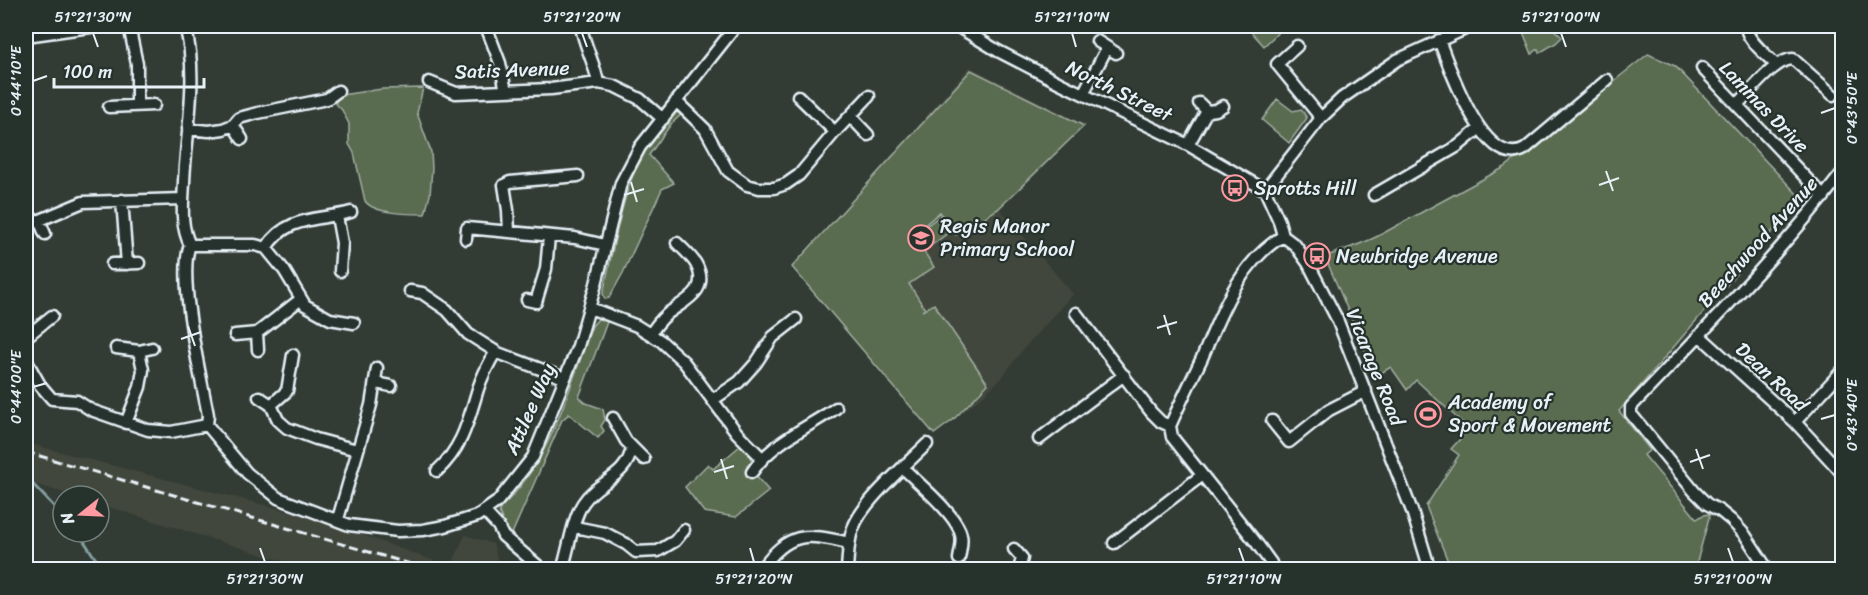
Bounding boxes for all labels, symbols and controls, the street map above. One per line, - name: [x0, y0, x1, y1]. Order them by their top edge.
- text: 51°21'30"N: [54, 4, 132, 30]
- text: 51°21'20"N: [543, 4, 621, 30]
- text: 51°21'10"N: [1034, 4, 1110, 30]
- text: 51°21'00"N: [1522, 4, 1601, 30]
- text: 0°44'10"E: [3, 44, 29, 116]
- street label: North Street: [1060, 50, 1179, 132]
- scale bar: [54, 51, 204, 89]
- street label: Satis Avenue: [454, 51, 570, 89]
- street label: Lammas Drive: [1710, 52, 1818, 162]
- text: 100 m: [63, 56, 112, 88]
- text: 0°43'50"E: [1839, 70, 1865, 144]
- street label: Beechwood Avenue: [1689, 168, 1827, 316]
- place label: Sprotts Hill: [1254, 171, 1358, 206]
- bus stop icon: Sprotts Hill: [1220, 173, 1250, 203]
- place label: Regis Manor Primary School: [940, 209, 1075, 267]
- school or university icon: Regis Manor Primary School: [906, 223, 936, 253]
- place label: Newbridge Avenue: [1336, 239, 1498, 274]
- bus stop icon: Newbridge Avenue: [1302, 241, 1332, 271]
- street label: Vicarage Road: [1336, 303, 1415, 432]
- street label: Dean Road: [1727, 333, 1818, 422]
- text: 0°44'00"E: [3, 348, 29, 424]
- street label: Attlee Way: [494, 357, 566, 461]
- text: 0°43'40"E: [1839, 377, 1865, 451]
- place label: Academy of Sport & Movement: [1447, 385, 1612, 443]
- sports icon: Academy of Sport & Movement: [1413, 399, 1443, 429]
- north arrow: [51, 484, 111, 544]
- text: N: [51, 508, 83, 529]
- text: 51°21'30"N: [226, 566, 304, 592]
- text: 51°21'20"N: [715, 566, 793, 592]
- text: 51°21'10"N: [1206, 566, 1282, 592]
- text: 51°21'00"N: [1694, 566, 1773, 592]

